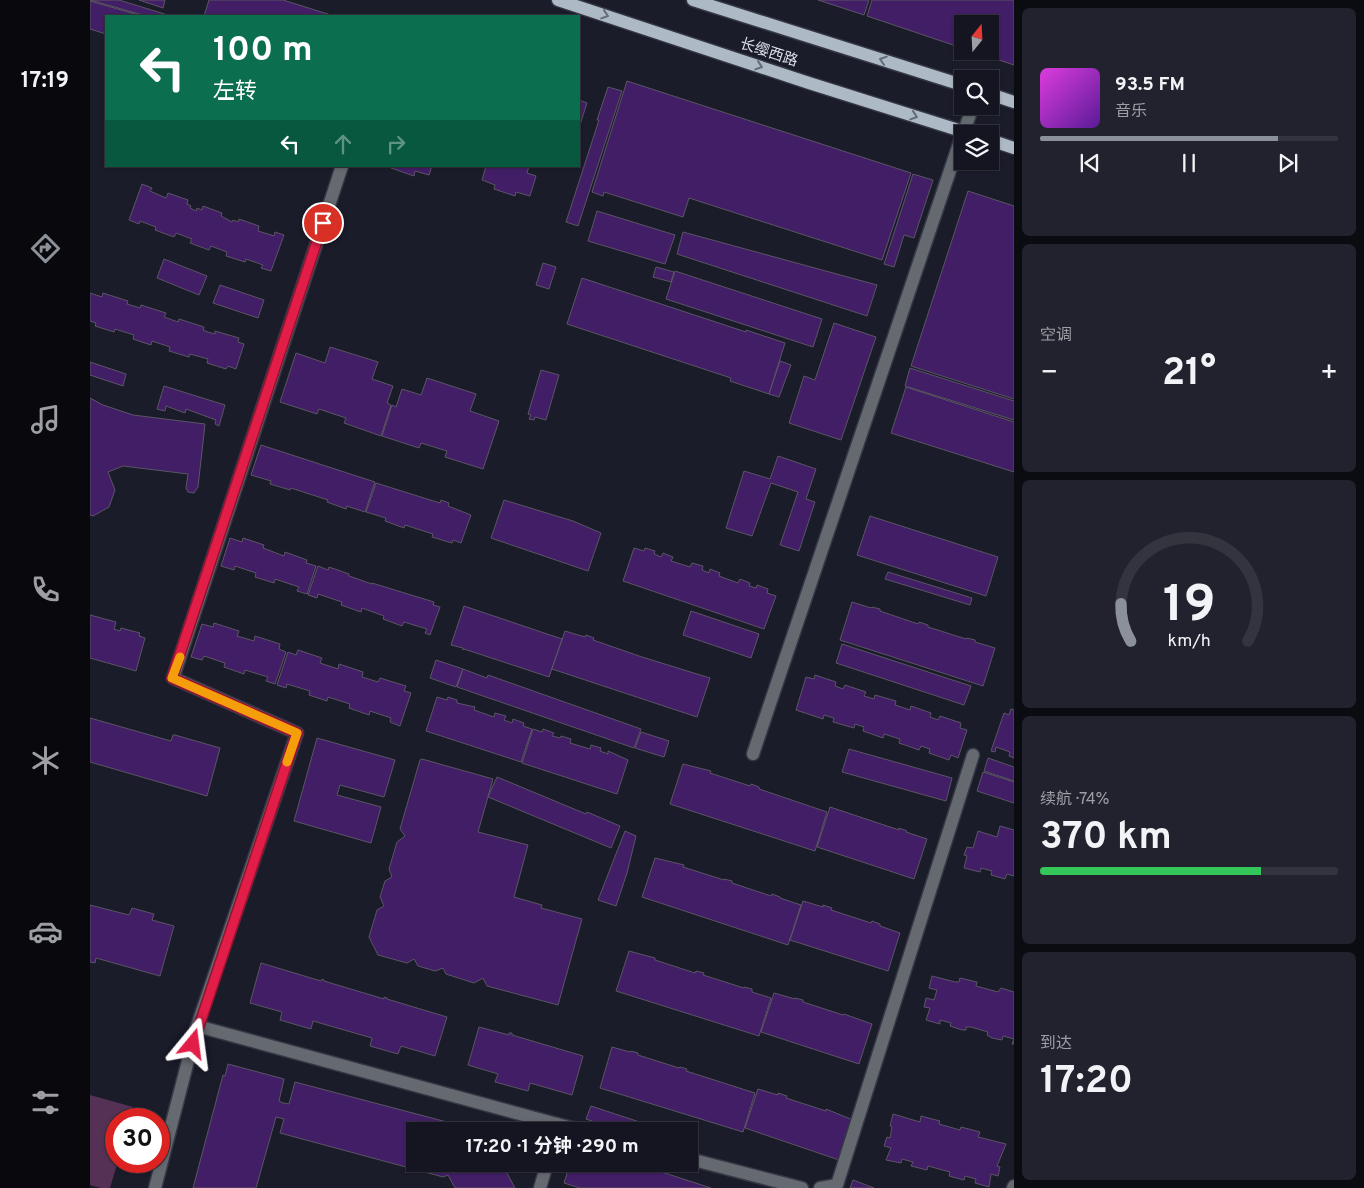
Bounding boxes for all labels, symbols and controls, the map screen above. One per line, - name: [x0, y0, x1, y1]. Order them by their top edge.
- one-way arrow: [600, 10, 608, 20]
- north arrow: [954, 15, 999, 60]
- map controls: [954, 15, 999, 170]
- text: 100 m: [213, 29, 313, 73]
- icon: left: [130, 35, 195, 100]
- street label: 长缨西路: [737, 35, 800, 72]
- one-way arrow: [879, 56, 887, 66]
- one-way arrow: [754, 60, 763, 70]
- text: 17:19: [21, 68, 69, 95]
- button: search: [954, 70, 999, 115]
- text: 93.5 FM: [1115, 73, 1185, 97]
- text: 左转: [213, 79, 257, 106]
- text: 音乐: [1115, 102, 1147, 122]
- one-way arrow: [909, 110, 917, 120]
- button: layers: [954, 125, 999, 170]
- icon: left: [276, 130, 304, 158]
- icon: ahead: [329, 130, 357, 158]
- icon: right: [382, 130, 410, 158]
- icon: previous: [1076, 149, 1104, 177]
- icon: pause: [1175, 149, 1203, 177]
- icon: next: [1274, 149, 1302, 177]
- pin: [302, 202, 344, 244]
- icon: arrive: [309, 209, 337, 237]
- icon: directions: [28, 231, 63, 266]
- text: 空调: [1040, 326, 1072, 346]
- text: 21°: [1162, 350, 1216, 399]
- text: −: [1040, 356, 1058, 392]
- text: +: [1320, 356, 1338, 392]
- icon: music: [28, 402, 63, 437]
- icon: phone: [28, 572, 63, 607]
- text: 19: [1163, 574, 1215, 640]
- text: km/h: [1167, 630, 1211, 653]
- icon: climate: [28, 743, 63, 778]
- text: 续航 · 74%: [1040, 790, 1110, 810]
- text: 370 km: [1040, 814, 1172, 863]
- icon: car: [28, 914, 63, 949]
- position arrow: [166, 1017, 218, 1069]
- text: 到达: [1040, 1034, 1072, 1054]
- text: 17:20: [1040, 1058, 1133, 1107]
- icon: filters: [28, 1085, 63, 1120]
- speed limit sign: 30: [105, 1108, 170, 1173]
- text: 17:20 · 1 分钟 · 290 m: [465, 1135, 639, 1159]

